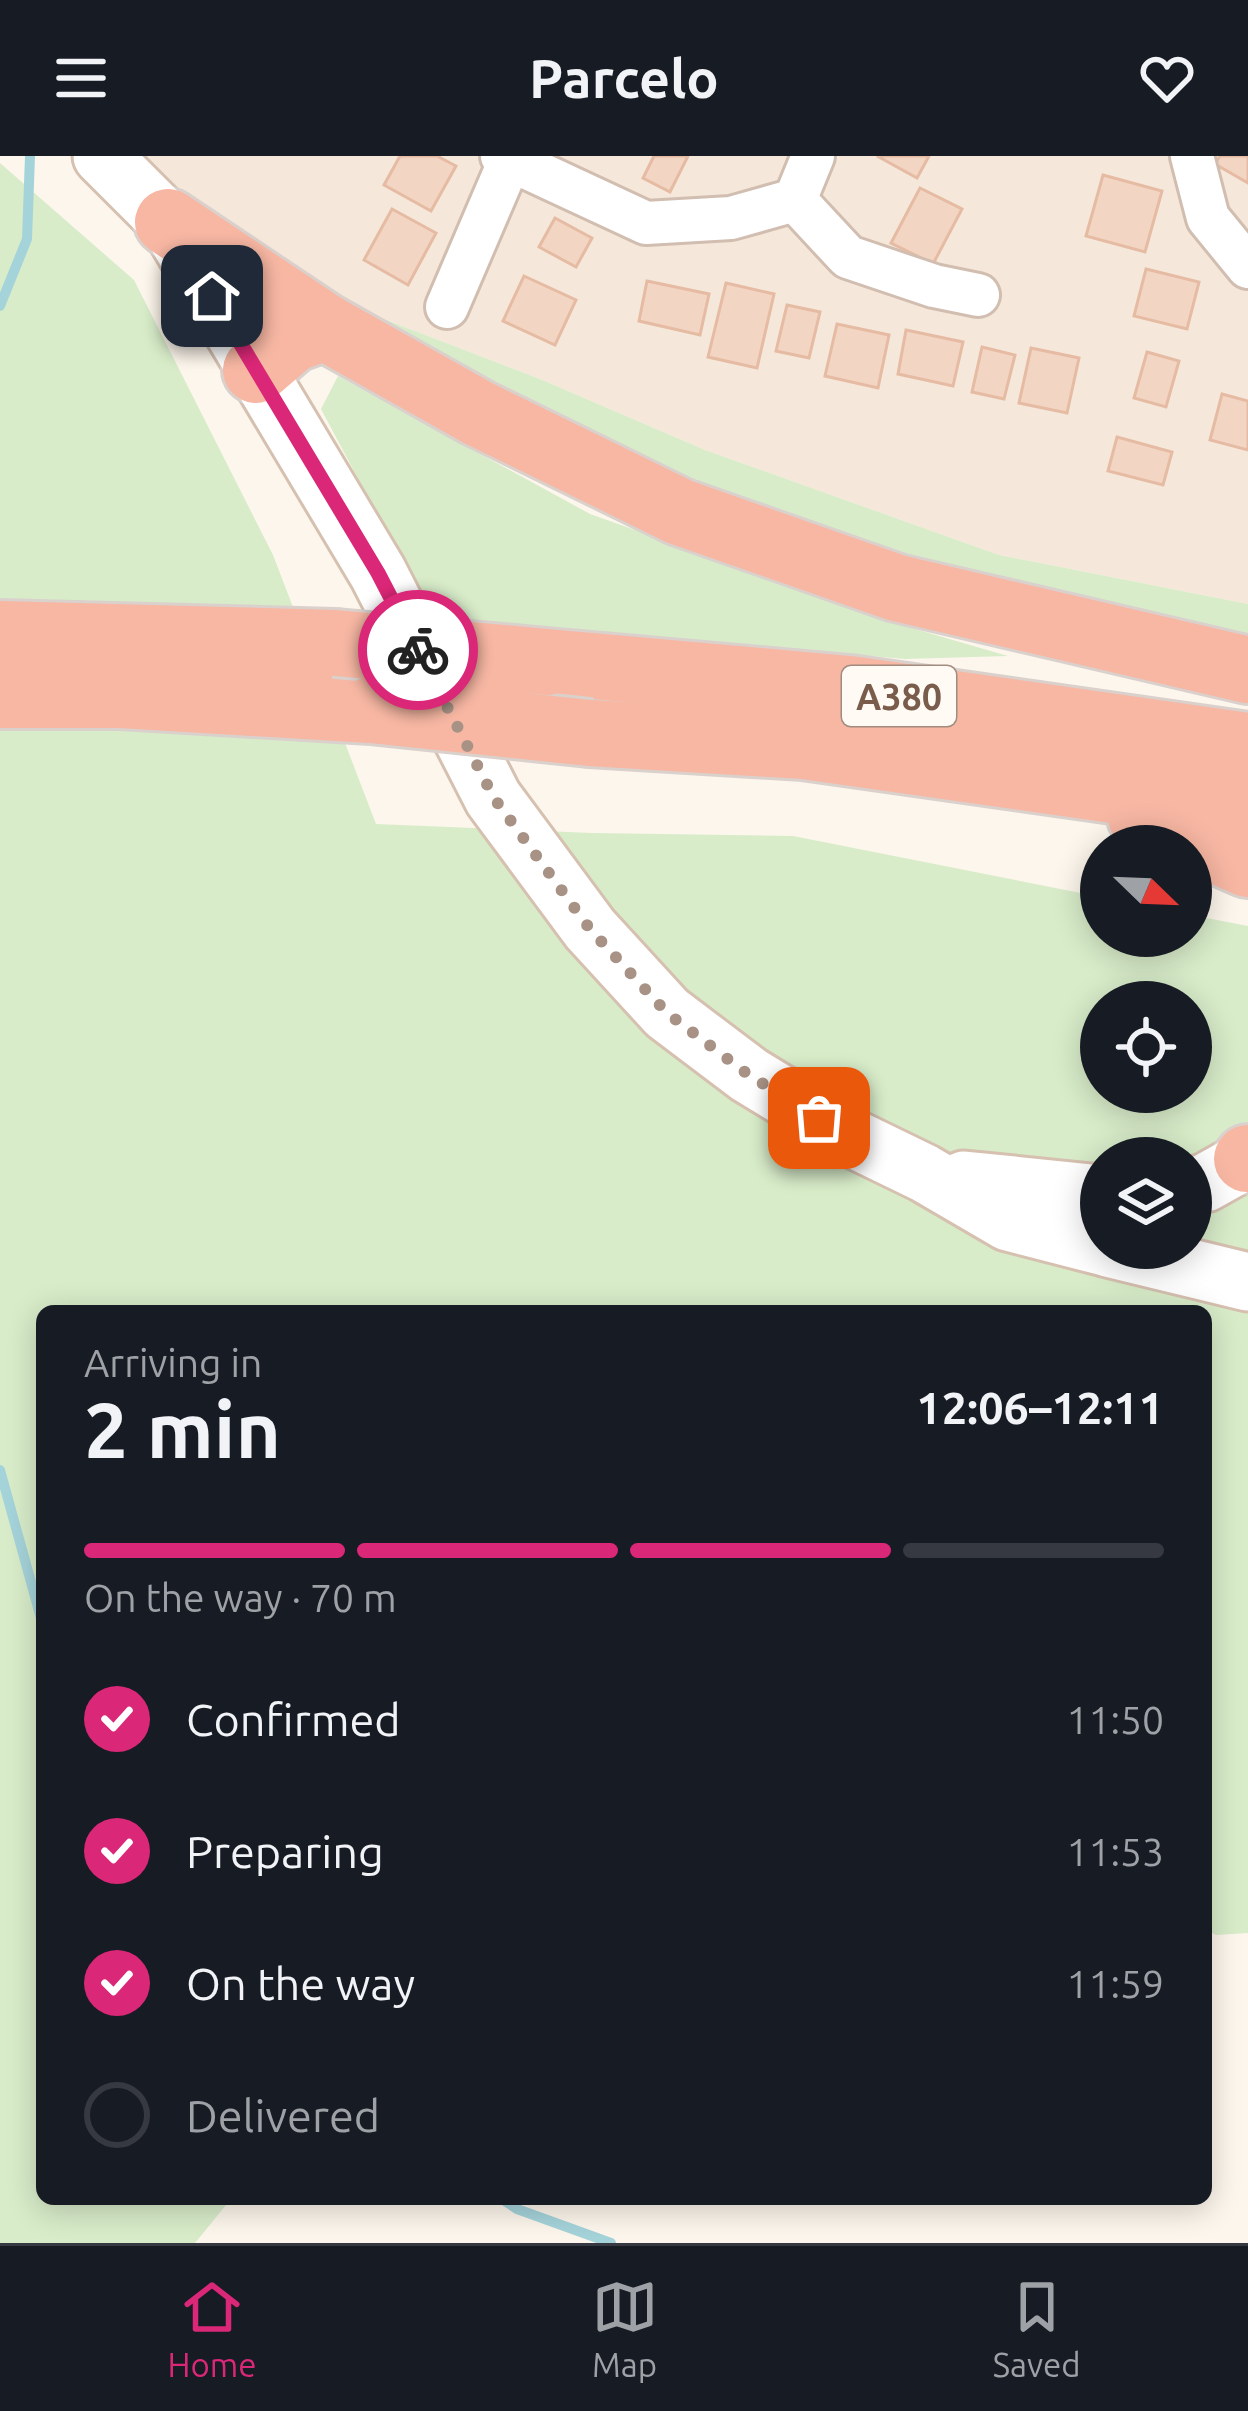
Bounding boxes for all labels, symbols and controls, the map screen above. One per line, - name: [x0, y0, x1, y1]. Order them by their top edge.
- icon: menu: [48, 45, 114, 111]
- icon: heart: [1134, 45, 1200, 111]
- text: Parcelo: [529, 48, 719, 108]
- pin: [161, 245, 263, 347]
- icon: home: [179, 263, 245, 329]
- courier: [358, 590, 478, 710]
- icon: bike: [385, 617, 451, 683]
- road number: A380: [842, 666, 956, 726]
- north arrow: [1080, 825, 1212, 957]
- map controls: [1080, 825, 1212, 1269]
- button: locate: [1080, 981, 1212, 1113]
- pin: [768, 1067, 870, 1169]
- icon: bag: [786, 1085, 852, 1151]
- button: layers: [1080, 1137, 1212, 1269]
- text: Arriving in: [84, 1341, 262, 1384]
- text: 12:06–12:11: [916, 1382, 1164, 1433]
- text: 2 min: [84, 1385, 281, 1473]
- text: On the way · 70 m: [84, 1576, 397, 1619]
- icon: check: [84, 1686, 150, 1752]
- text: Confirmed: [186, 1694, 401, 1745]
- text: 11:50: [1066, 1698, 1164, 1741]
- icon: check: [84, 1818, 150, 1884]
- text: Preparing: [186, 1826, 384, 1877]
- text: 11:53: [1066, 1830, 1164, 1873]
- icon: check: [84, 1950, 150, 2016]
- text: On the way: [186, 1958, 415, 2009]
- text: 11:59: [1066, 1962, 1164, 2005]
- text: Delivered: [186, 2090, 380, 2141]
- tab: Home: [168, 2274, 257, 2383]
- tab: Map: [592, 2274, 658, 2383]
- tab: Saved: [993, 2274, 1080, 2383]

